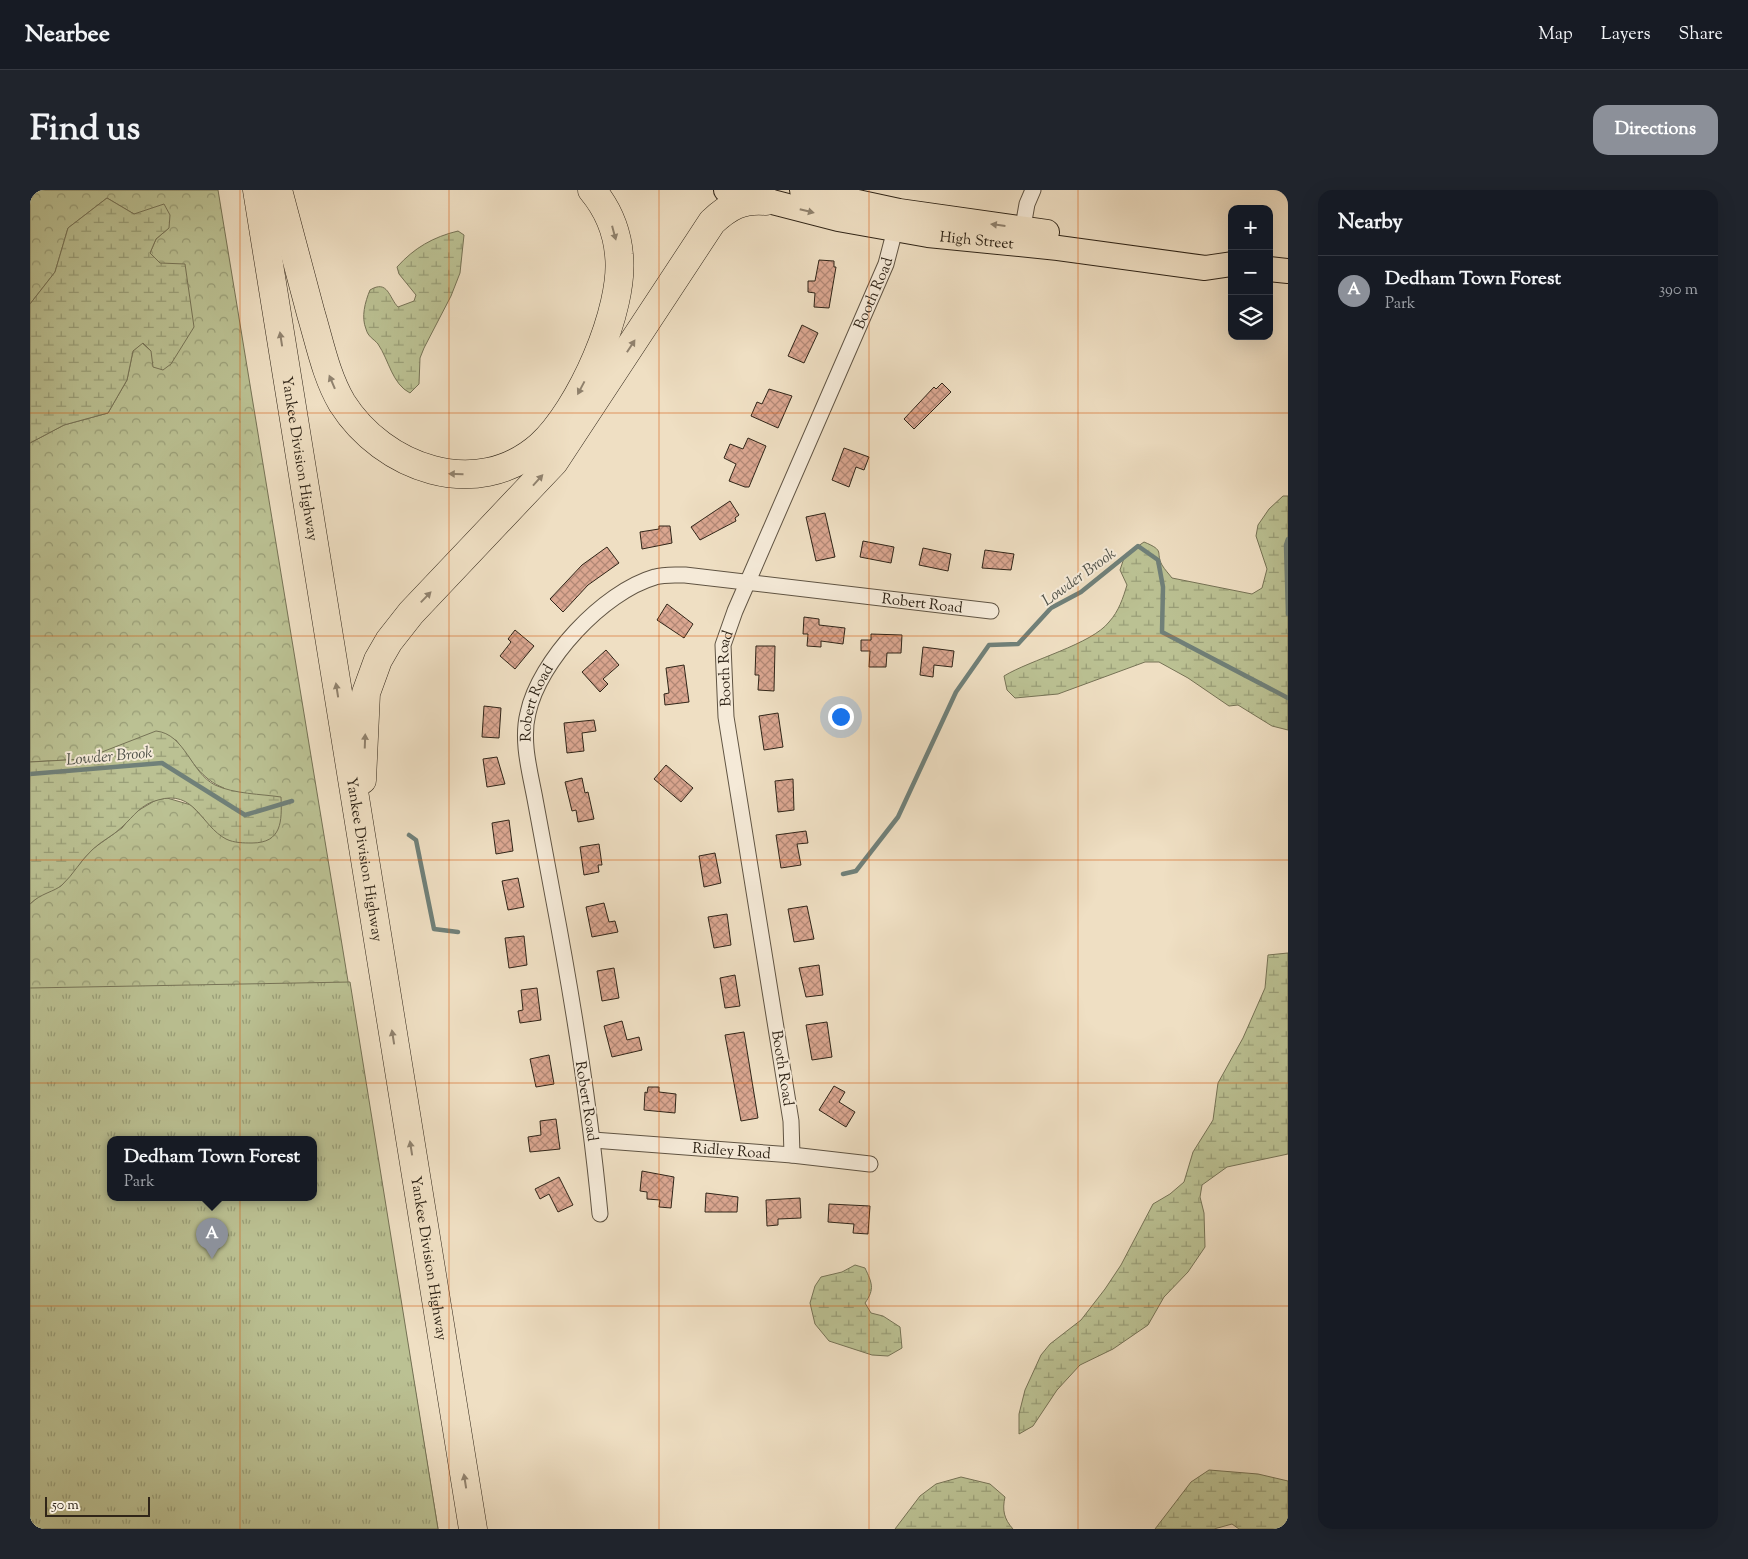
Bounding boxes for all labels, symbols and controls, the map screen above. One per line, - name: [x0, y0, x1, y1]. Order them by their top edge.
- text: Nearbee: [25, 18, 110, 52]
- text: Map: [1538, 22, 1573, 48]
- text: Layers: [1601, 22, 1651, 48]
- text: Share: [1679, 22, 1723, 48]
- text: Find us: [30, 105, 140, 156]
- button: Directions: [1593, 105, 1718, 155]
- map controls: [1228, 205, 1273, 340]
- button: +: [1228, 205, 1273, 250]
- one-way arrow: [799, 207, 814, 215]
- text: Nearby: [1338, 208, 1403, 238]
- one-way arrow: [990, 221, 1006, 229]
- one-way arrow: [610, 225, 618, 240]
- street label: High Street: [939, 227, 1014, 255]
- button: −: [1228, 250, 1273, 295]
- street label: Booth Road: [850, 255, 899, 333]
- text: Dedham Town Forest: [1385, 266, 1561, 293]
- text: A: [1348, 279, 1361, 302]
- text: 390 m: [1659, 279, 1698, 302]
- text: Park: [1385, 293, 1416, 316]
- button: layers: [1228, 295, 1273, 340]
- one-way arrow: [276, 331, 284, 347]
- one-way arrow: [626, 340, 636, 353]
- street label: Yankee Division Highway: [275, 375, 323, 543]
- one-way arrow: [328, 375, 336, 389]
- one-way arrow: [577, 381, 586, 395]
- one-way arrow: [447, 470, 463, 478]
- one-way arrow: [533, 473, 544, 486]
- water label: Lowder Brook: [1038, 543, 1121, 613]
- street label: Robert Road: [880, 589, 964, 620]
- one-way arrow: [420, 592, 432, 604]
- street label: Booth Road: [714, 627, 740, 707]
- street label: Robert Road: [516, 660, 560, 742]
- one-way arrow: [333, 681, 341, 697]
- your location: [828, 704, 854, 730]
- one-way arrow: [361, 732, 369, 748]
- water label: Lowder Brook: [65, 742, 153, 773]
- street label: Yankee Division Highway: [340, 776, 387, 944]
- one-way arrow: [389, 1029, 397, 1045]
- street label: Booth Road: [765, 1029, 798, 1108]
- street label: Robert Road: [569, 1059, 602, 1144]
- popup: [107, 1136, 317, 1201]
- one-way arrow: [407, 1139, 415, 1155]
- street label: Ridley Road: [691, 1139, 772, 1165]
- text: Dedham Town Forest: [124, 1144, 300, 1171]
- text: Park: [124, 1171, 155, 1194]
- street label: Yankee Division Highway: [404, 1175, 452, 1343]
- pin: A: [196, 1218, 228, 1259]
- one-way arrow: [460, 1473, 468, 1489]
- scale bar: [45, 1494, 150, 1517]
- text: 50 m: [52, 1496, 79, 1516]

